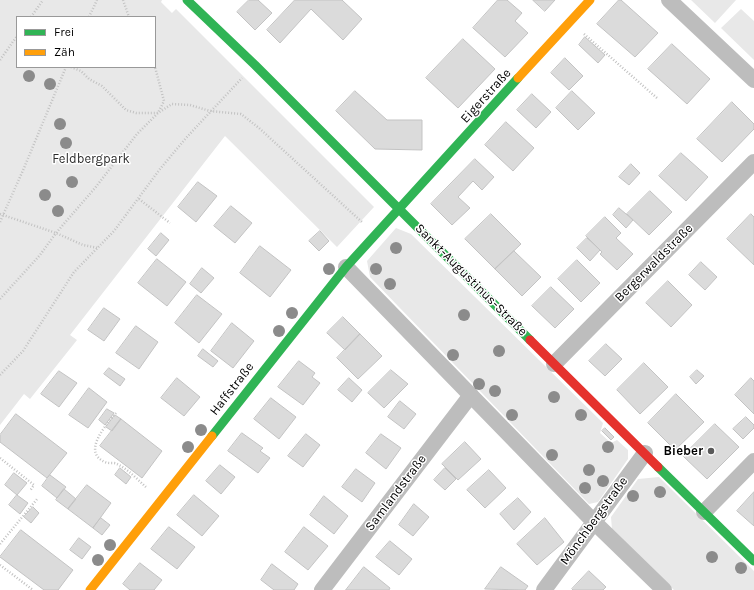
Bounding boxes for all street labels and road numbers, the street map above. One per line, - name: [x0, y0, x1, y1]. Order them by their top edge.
- street label: Eigerstraße: [457, 65, 515, 127]
- street label: Sankt-Augustinus-Straße: [412, 221, 530, 339]
- street label: Bergerwaldstraße: [612, 221, 696, 305]
- street label: Haffstraße: [207, 360, 257, 418]
- street label: Samlandstraße: [362, 452, 430, 534]
- street label: Mönchbergstraße: [557, 474, 631, 568]

